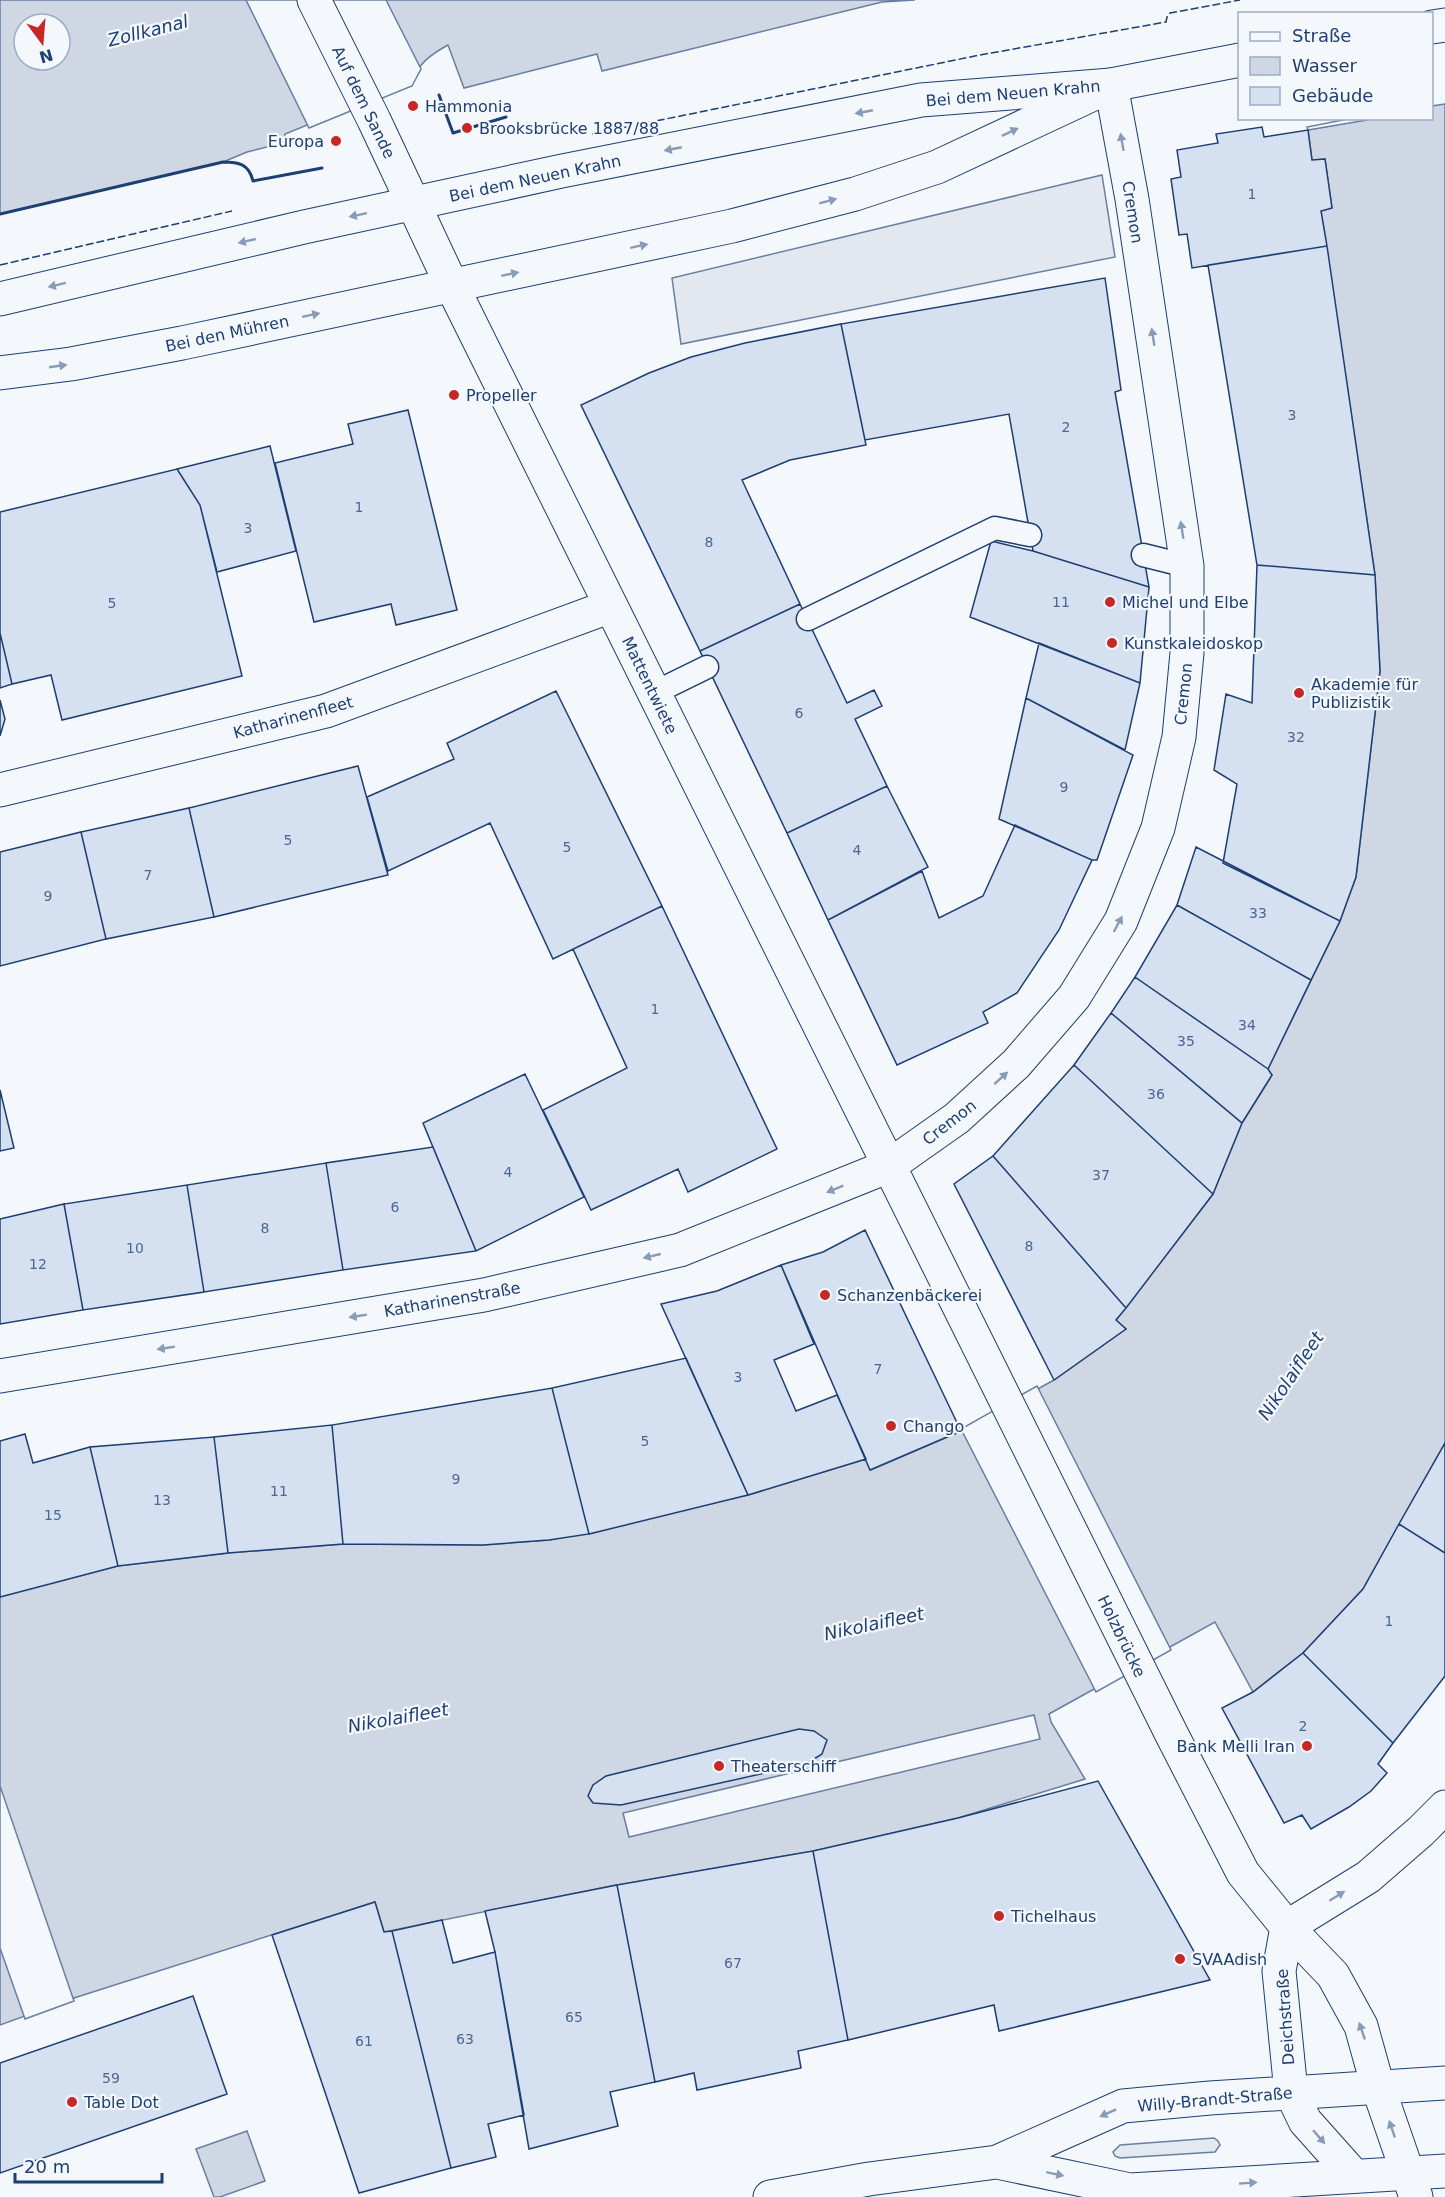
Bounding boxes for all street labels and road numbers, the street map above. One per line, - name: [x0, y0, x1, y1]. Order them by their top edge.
- street label: Auf dem Sande: [328, 43, 399, 161]
- street label: Bei dem Neuen Krahn: [925, 76, 1101, 111]
- street label: Bei dem Neuen Krahn: [447, 151, 623, 206]
- street label: Cremon: [1118, 180, 1147, 245]
- street label: Bei den Mühren: [164, 311, 291, 356]
- street label: Mattentwiete: [618, 633, 681, 737]
- street label: Cremon: [1171, 662, 1196, 726]
- street label: Katharinenfleet: [231, 692, 355, 743]
- street label: Cremon: [919, 1096, 980, 1149]
- street label: Katharinenstraße: [382, 1278, 522, 1321]
- street label: Holzbrücke: [1094, 1592, 1150, 1680]
- street label: Deichstraße: [1273, 1968, 1298, 2066]
- street label: Willy-Brandt-Straße: [1137, 2083, 1293, 2116]

